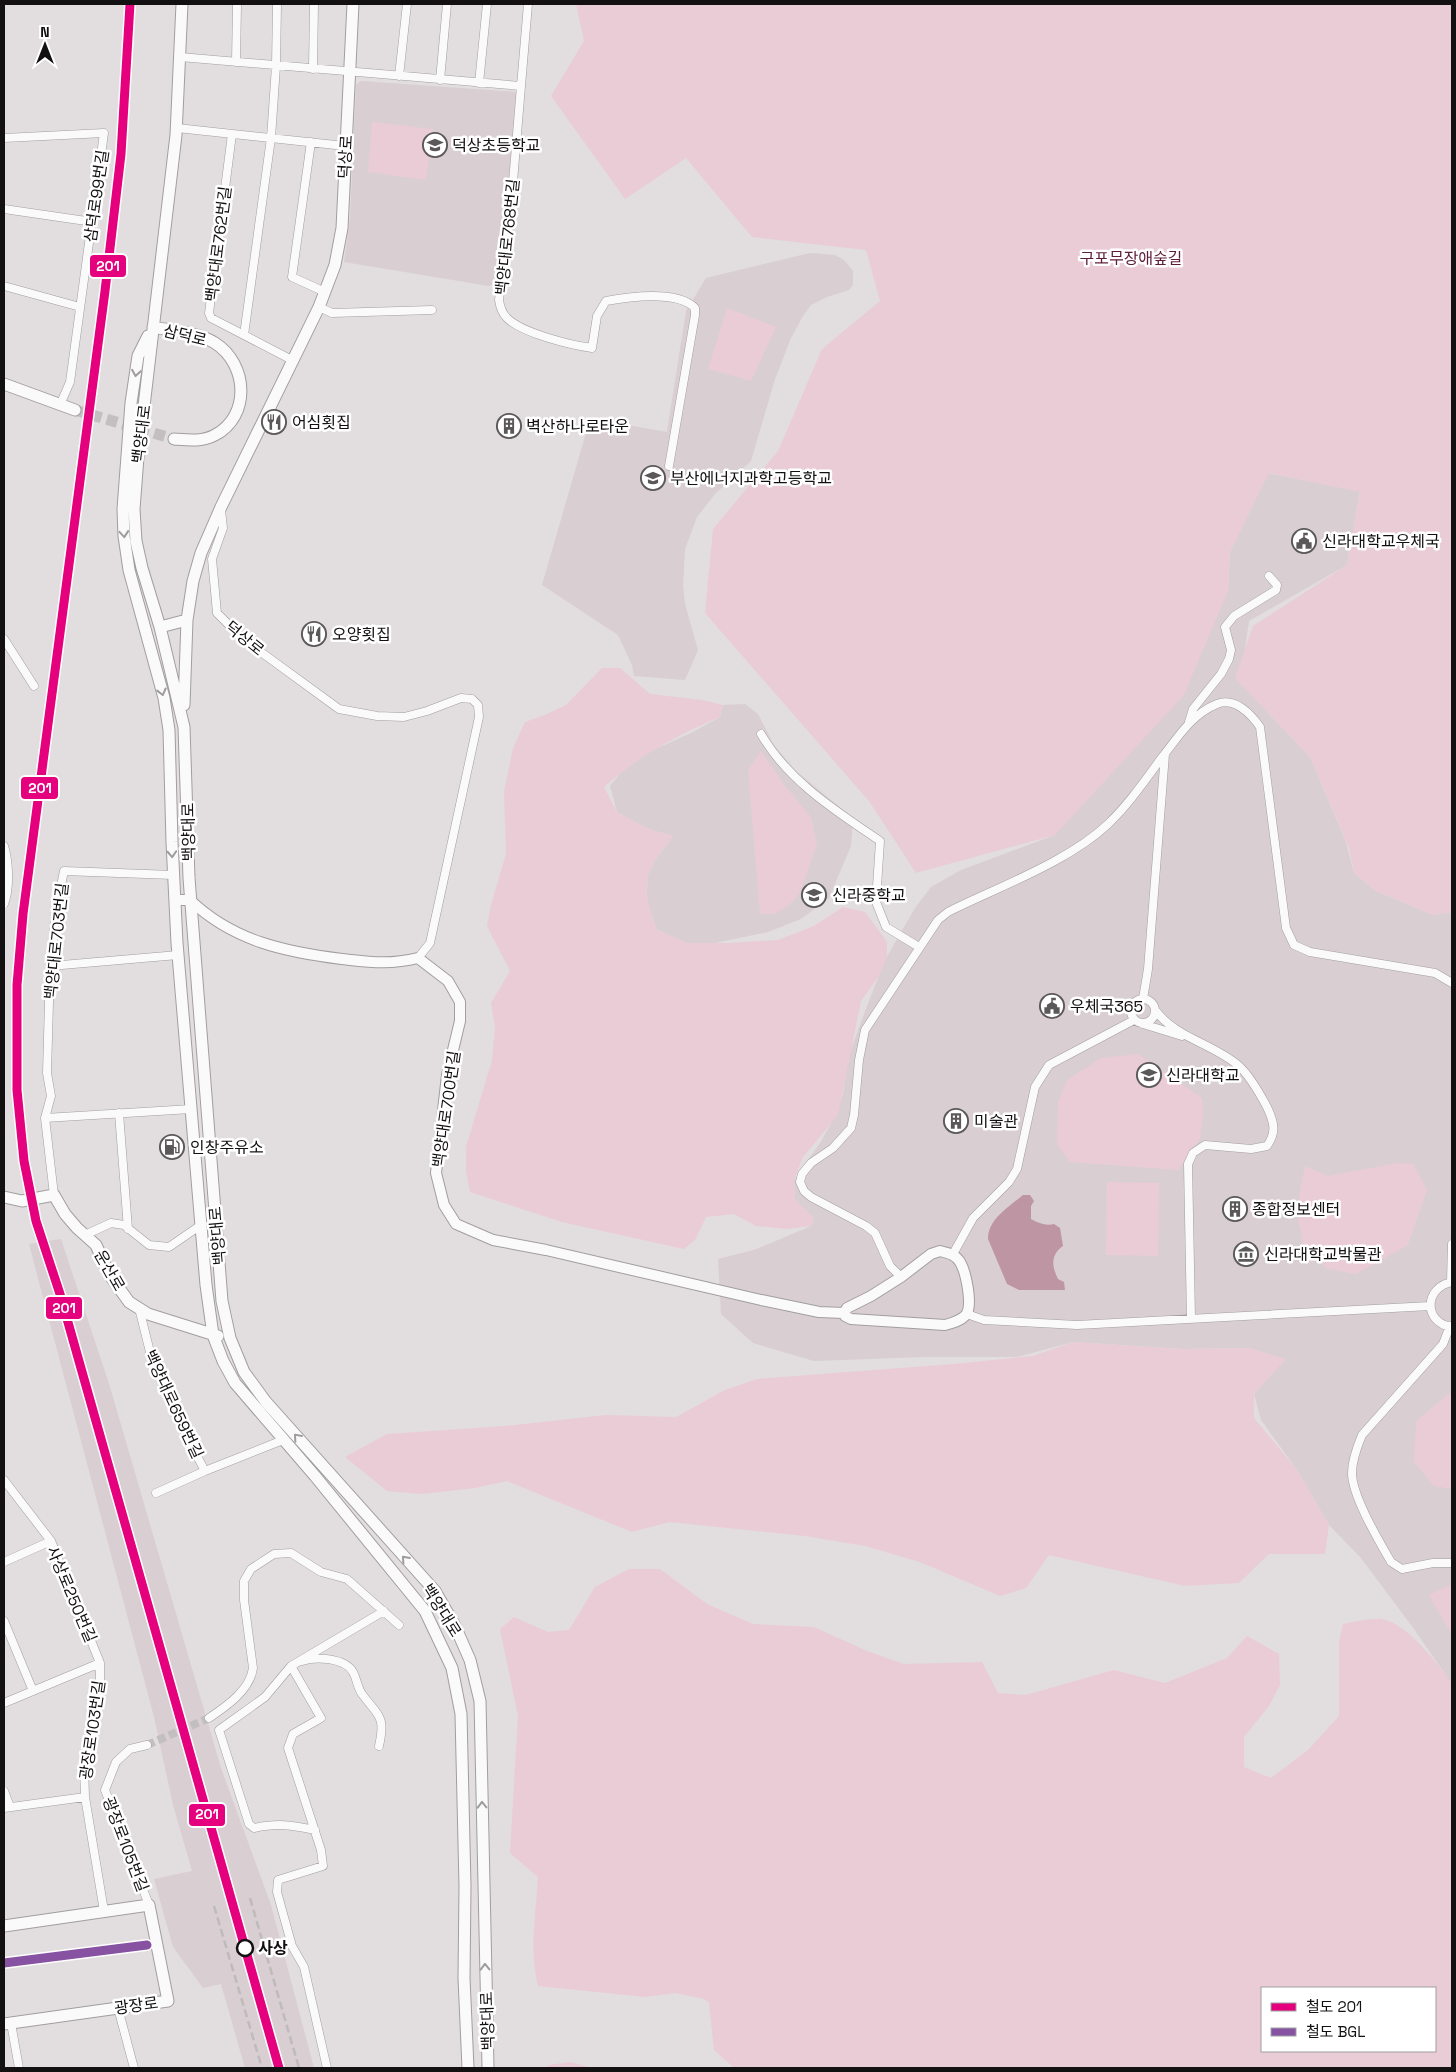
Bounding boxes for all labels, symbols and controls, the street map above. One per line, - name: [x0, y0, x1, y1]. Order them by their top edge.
- north arrow: [20, 20, 70, 70]
- text: N: [40, 23, 50, 41]
- school or university icon: 덕상초등학교: [422, 132, 448, 158]
- street label: 덕상로: [334, 134, 357, 180]
- place label: 덕상초등학교: [452, 135, 540, 156]
- street label: 삼덕로99번길: [80, 148, 113, 244]
- street label: 백양대로768번길: [491, 178, 524, 296]
- street label: 백양대로762번길: [201, 185, 236, 303]
- park label: 구포무장애숲길: [1079, 248, 1183, 269]
- line badge: 201: [89, 254, 127, 278]
- text: 201: [96, 257, 120, 275]
- street label: 삼덕로: [161, 320, 209, 351]
- one-way arrow: [131, 369, 142, 377]
- street label: 백양대로: [127, 403, 156, 465]
- restaurant icon: 어심횟집: [261, 409, 287, 435]
- place label: 어심횟집: [292, 412, 351, 433]
- building icon: 벽산하나로타운: [496, 413, 522, 439]
- place label: 벽산하나로타운: [526, 416, 629, 437]
- school or university icon: 부산에너지과학고등학교: [640, 465, 666, 491]
- place label: 부산에너지과학고등학교: [670, 468, 832, 489]
- public building icon: 신라대학교우체국: [1291, 528, 1317, 554]
- one-way arrow: [118, 531, 129, 539]
- place label: 신라대학교우체국: [1322, 531, 1440, 552]
- street label: 덕상로: [221, 616, 269, 661]
- restaurant icon: 오양횟집: [301, 621, 327, 647]
- place label: 오양횟집: [332, 624, 391, 645]
- one-way arrow: [156, 688, 167, 697]
- line badge: 201: [20, 776, 59, 800]
- text: 201: [28, 779, 52, 797]
- street label: 백양대로: [177, 802, 200, 862]
- one-way arrow: [167, 850, 178, 858]
- street label: 백양대로703번길: [40, 882, 73, 1000]
- school or university icon: 신라중학교: [801, 882, 827, 908]
- place label: 신라중학교: [832, 885, 906, 906]
- public building icon: 우체국365: [1039, 993, 1065, 1019]
- place label: 우체국365: [1070, 996, 1143, 1017]
- street label: 백양대로700번길: [428, 1049, 465, 1169]
- school or university icon: 신라대학교: [1136, 1062, 1162, 1088]
- place label: 신라대학교: [1166, 1065, 1240, 1086]
- building icon: 미술관: [943, 1108, 969, 1134]
- place label: 미술관: [974, 1111, 1018, 1132]
- fuel station icon: 인창주유소: [159, 1134, 185, 1160]
- place label: 인창주유소: [190, 1137, 264, 1158]
- building icon: 종합정보센터: [1222, 1196, 1248, 1222]
- place label: 종합정보센터: [1252, 1199, 1340, 1220]
- street label: 백양대로: [204, 1205, 231, 1266]
- museum icon: 신라대학교박물관: [1233, 1241, 1259, 1267]
- place label: 신라대학교박물관: [1264, 1244, 1382, 1265]
- street label: 운산로: [89, 1246, 130, 1295]
- line badge: 201: [45, 1296, 83, 1320]
- text: 201: [52, 1299, 76, 1317]
- street label: 백양대로659번길: [139, 1347, 208, 1462]
- one-way arrow: [293, 1434, 302, 1443]
- street label: 사상로250번길: [42, 1543, 101, 1646]
- one-way arrow: [402, 1555, 411, 1564]
- street label: 백양대로: [417, 1580, 466, 1641]
- street label: 광장로103번길: [75, 1679, 110, 1781]
- street label: 광장로105번길: [98, 1794, 153, 1895]
- one-way arrow: [477, 1800, 487, 1808]
- line badge: 201: [188, 1803, 226, 1827]
- text: 201: [195, 1805, 219, 1823]
- place label: 사상: [258, 1938, 288, 1959]
- marker: 사상: [236, 1939, 254, 1957]
- one-way arrow: [480, 1963, 490, 1970]
- legend: [1261, 1987, 1436, 2052]
- street label: 백양대로: [476, 1991, 499, 2051]
- street label: 광장로: [113, 1992, 160, 2019]
- text: 철도 201: [1306, 1997, 1362, 2016]
- text: 철도 BGL: [1306, 2022, 1365, 2041]

